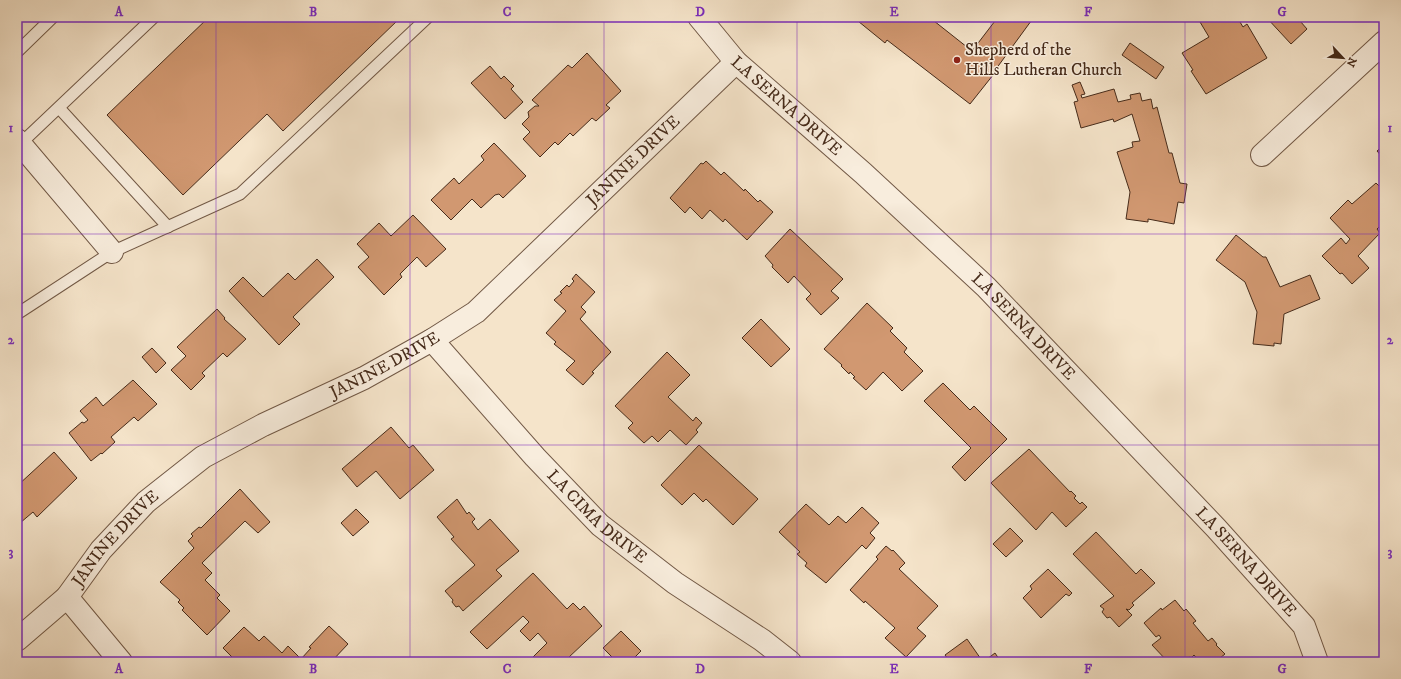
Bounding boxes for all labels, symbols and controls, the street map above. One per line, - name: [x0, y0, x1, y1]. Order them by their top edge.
- text: A: [114, 4, 124, 20]
- text: B: [309, 4, 317, 20]
- text: C: [503, 4, 512, 20]
- text: D: [695, 4, 705, 20]
- text: E: [889, 4, 899, 20]
- text: F: [1084, 4, 1093, 20]
- text: G: [1277, 4, 1287, 20]
- north arrow: [1323, 38, 1363, 78]
- place label: Shepherd of the Hills Lutheran Church: [965, 39, 1122, 81]
- street label: LA SERNA DRIVE: [726, 51, 847, 161]
- marker: Shepherd of the Hills Lutheran Church: [952, 55, 962, 65]
- text: N: [1343, 55, 1359, 69]
- street label: JANINE DRIVE: [580, 111, 685, 212]
- text: 1: [9, 120, 14, 136]
- text: 1: [1388, 120, 1393, 136]
- street label: LA SERNA DRIVE: [967, 268, 1080, 385]
- street label: JANINE DRIVE: [324, 327, 444, 404]
- text: 2: [8, 332, 15, 348]
- text: 2: [1387, 332, 1394, 348]
- street label: LA CIMA DRIVE: [542, 465, 651, 568]
- street label: JANINE DRIVE: [66, 485, 163, 593]
- street label: LA SERNA DRIVE: [1191, 502, 1302, 621]
- text: 3: [9, 544, 14, 560]
- text: 3: [1388, 544, 1393, 560]
- text: A: [114, 661, 124, 677]
- text: B: [309, 661, 317, 677]
- text: C: [503, 661, 512, 677]
- text: D: [695, 661, 705, 677]
- text: E: [889, 661, 899, 677]
- text: F: [1084, 661, 1093, 677]
- text: G: [1277, 661, 1287, 677]

